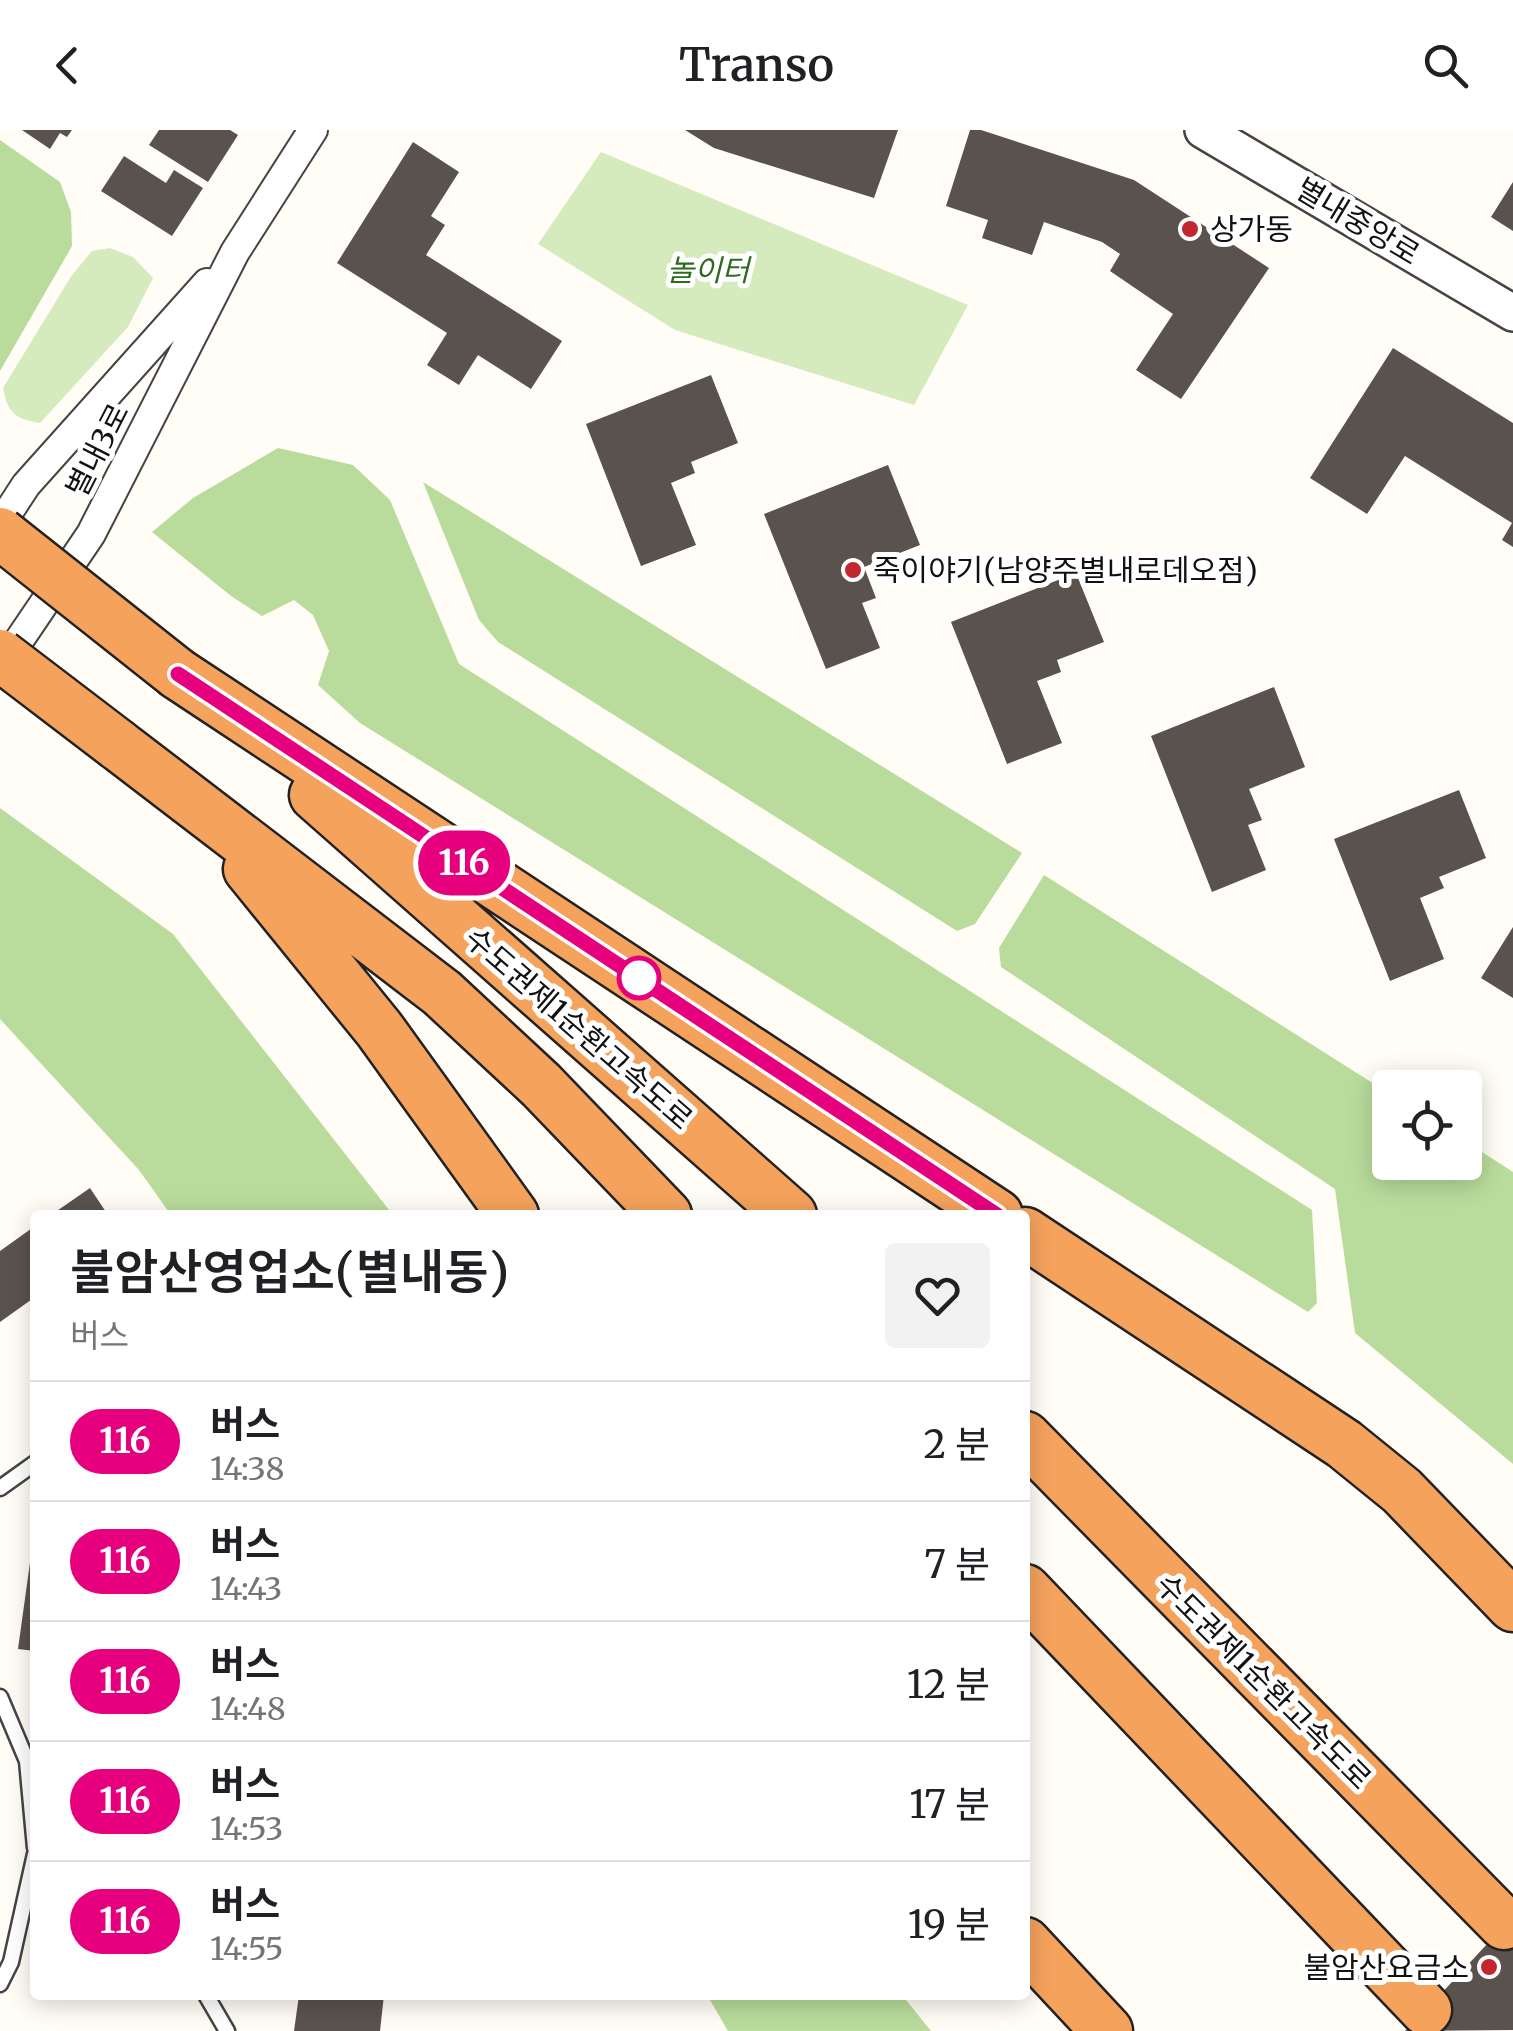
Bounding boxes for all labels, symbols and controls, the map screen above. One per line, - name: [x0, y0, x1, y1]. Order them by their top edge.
- text: Transo: [679, 37, 834, 93]
- icon: back: [40, 38, 95, 93]
- icon: search: [1418, 38, 1473, 93]
- street label: 별내중앙로: [1289, 169, 1427, 273]
- place label: 상가동: [1210, 210, 1293, 248]
- marker: 상가동: [1179, 218, 1201, 240]
- park label: 놀이터: [667, 251, 753, 289]
- street label: 별내3로: [57, 397, 137, 503]
- place label: 죽이야기(남양주별내로데오점): [873, 551, 1258, 589]
- marker: 죽이야기(남양주별내로데오점): [842, 559, 864, 581]
- line badge: 116: [406, 830, 522, 896]
- text: 116: [438, 841, 490, 885]
- street label: 수도권제1순환고속도로: [457, 919, 701, 1137]
- unlabelled marker: [618, 957, 660, 999]
- map controls: [1372, 1070, 1482, 1180]
- button: locate: [1372, 1070, 1482, 1180]
- text: 불암산영업소(별내동): [70, 1242, 509, 1302]
- button: heart: [885, 1243, 990, 1348]
- text: 버스: [70, 1316, 129, 1356]
- text: 버스: [210, 1401, 280, 1448]
- text: 116: [99, 1419, 151, 1463]
- text: 2 분: [923, 1421, 990, 1468]
- text: 14:38: [210, 1449, 285, 1489]
- text: 버스: [210, 1521, 280, 1568]
- text: 116: [99, 1539, 151, 1583]
- text: 7 분: [924, 1541, 990, 1588]
- street label: 수도권제1순환고속도로: [1148, 1565, 1380, 1797]
- text: 14:43: [210, 1569, 282, 1609]
- text: 버스: [210, 1641, 280, 1688]
- text: 116: [99, 1659, 151, 1703]
- text: 12 분: [907, 1661, 990, 1708]
- text: 14:48: [210, 1689, 286, 1729]
- text: 버스: [210, 1761, 280, 1808]
- text: 116: [99, 1779, 151, 1823]
- text: 17 분: [909, 1781, 990, 1828]
- text: 14:53: [210, 1809, 283, 1849]
- text: 버스: [210, 1881, 280, 1928]
- text: 116: [99, 1899, 151, 1943]
- text: 19 분: [908, 1901, 990, 1948]
- text: 14:55: [210, 1929, 284, 1969]
- place label: 불암산요금소: [1303, 1948, 1469, 1986]
- marker: 불암산요금소: [1478, 1956, 1500, 1978]

